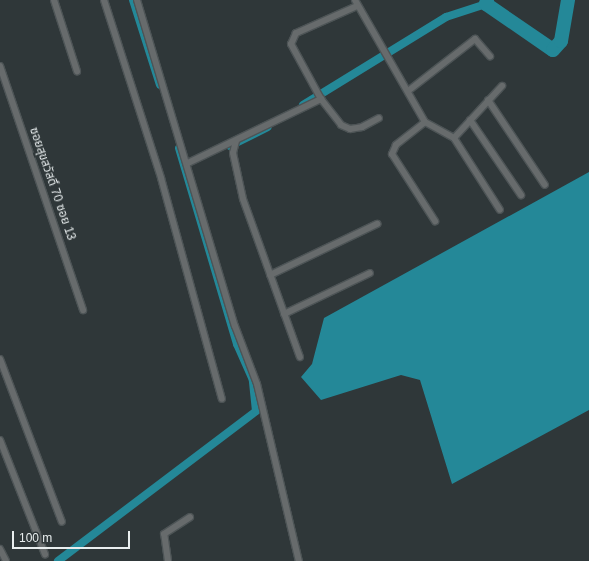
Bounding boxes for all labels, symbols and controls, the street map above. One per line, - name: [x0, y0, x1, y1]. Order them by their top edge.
- street label: ซอยสุขสวัสดิ์ 70 ซอย 13: [26, 126, 78, 242]
- scale bar: [14, 523, 132, 549]
- text: 100 m: [19, 531, 52, 545]

